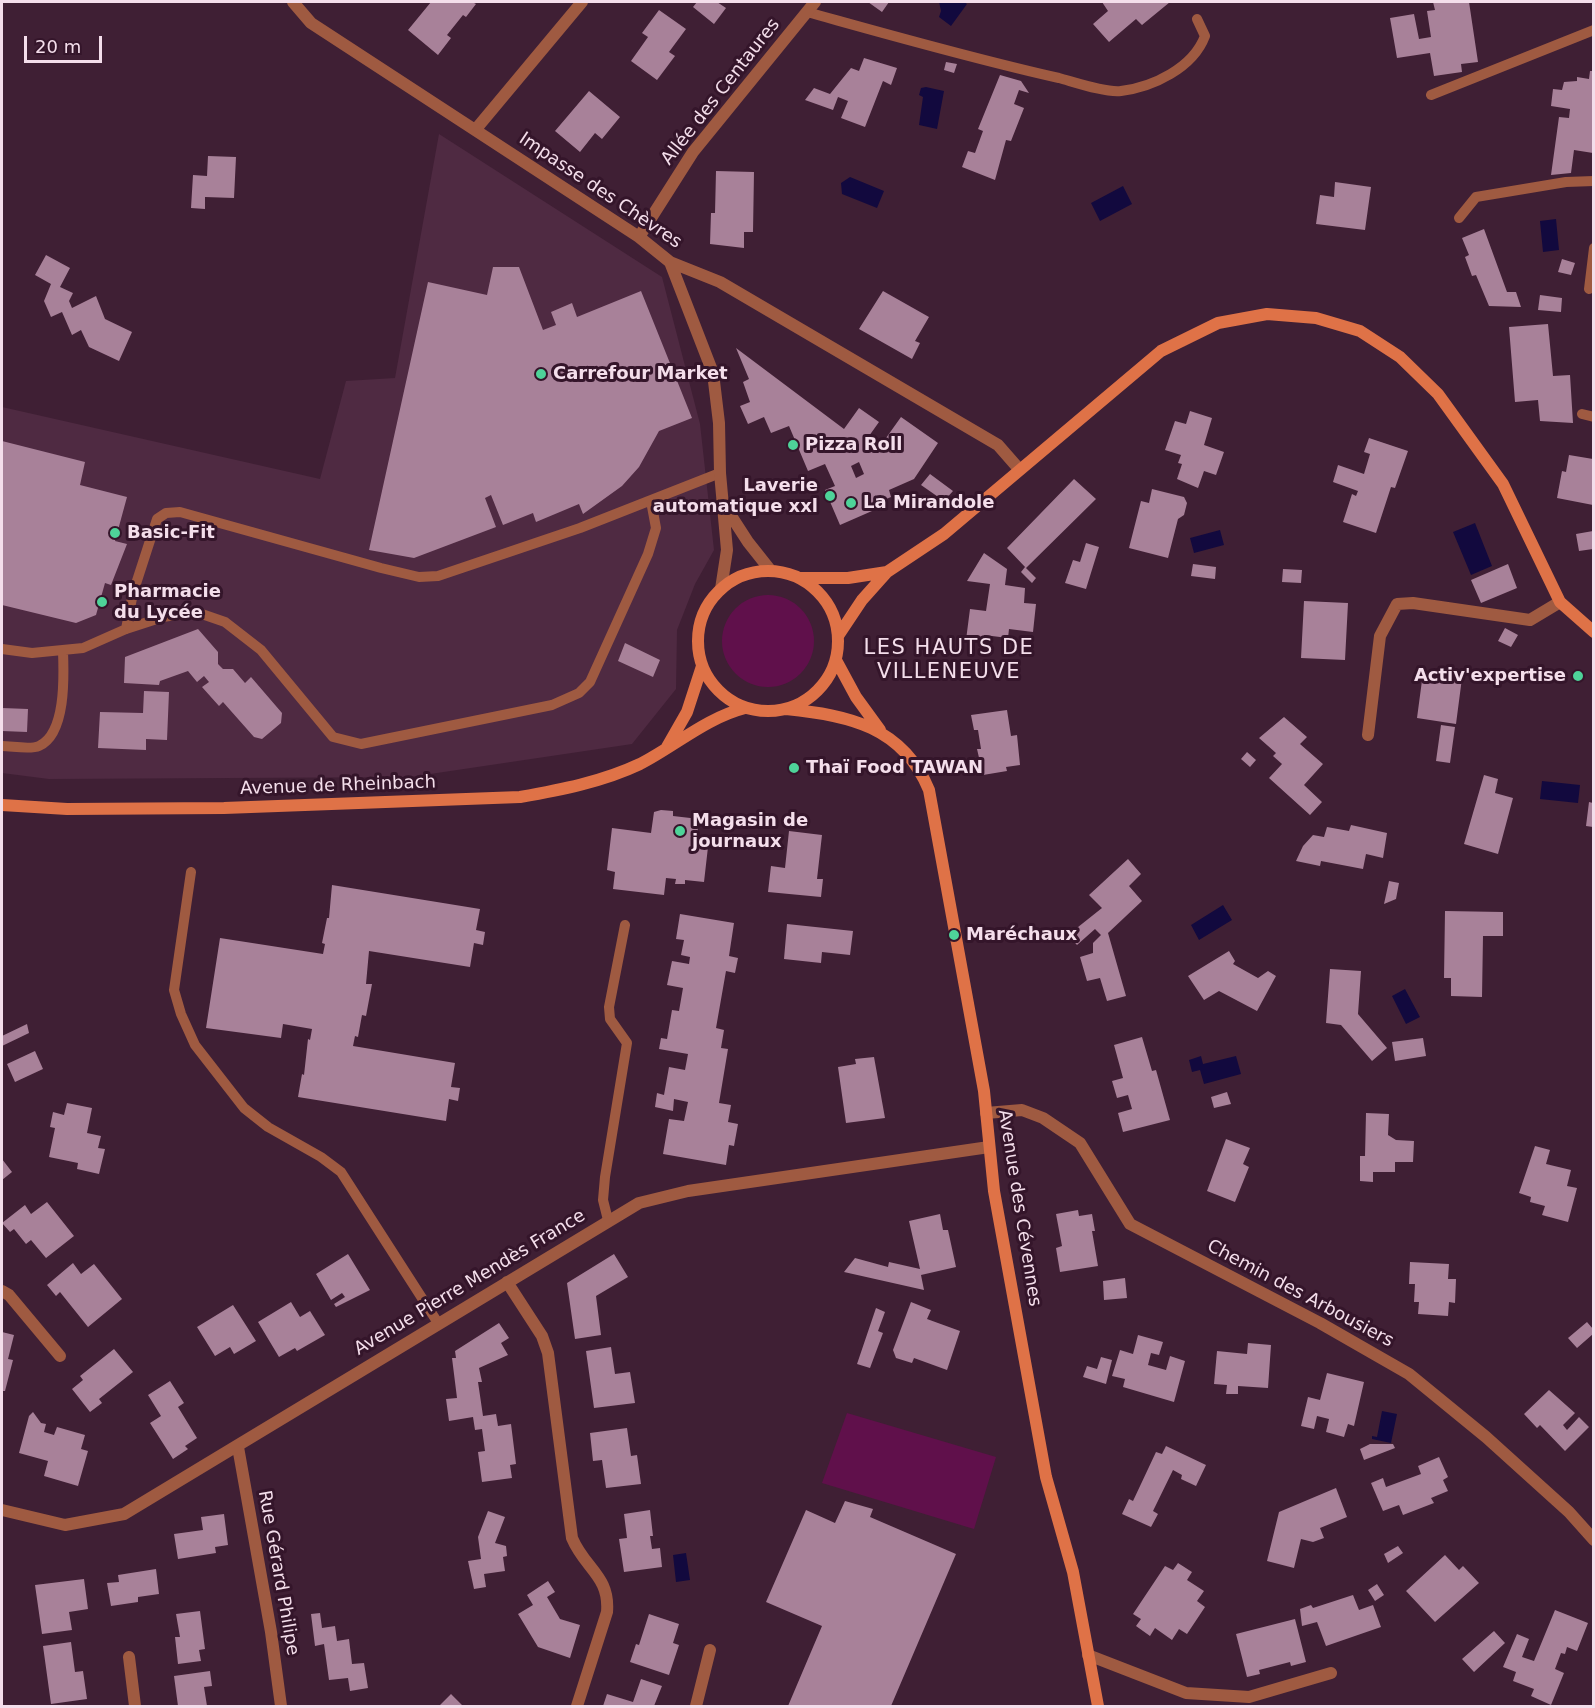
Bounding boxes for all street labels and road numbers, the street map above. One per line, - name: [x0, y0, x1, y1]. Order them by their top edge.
- street label: Allée des Centaures: [657, 15, 785, 169]
- street label: Impasse des Chèvres: [515, 128, 685, 254]
- street label: Avenue de Rheinbach: [240, 772, 436, 800]
- street label: Avenue des Cévennes: [993, 1108, 1045, 1308]
- street label: Avenue Pierre Mendès France: [351, 1205, 589, 1361]
- street label: Chemin des Arbousiers: [1203, 1236, 1397, 1352]
- street label: Rue Gérard Philipe: [253, 1489, 303, 1657]

